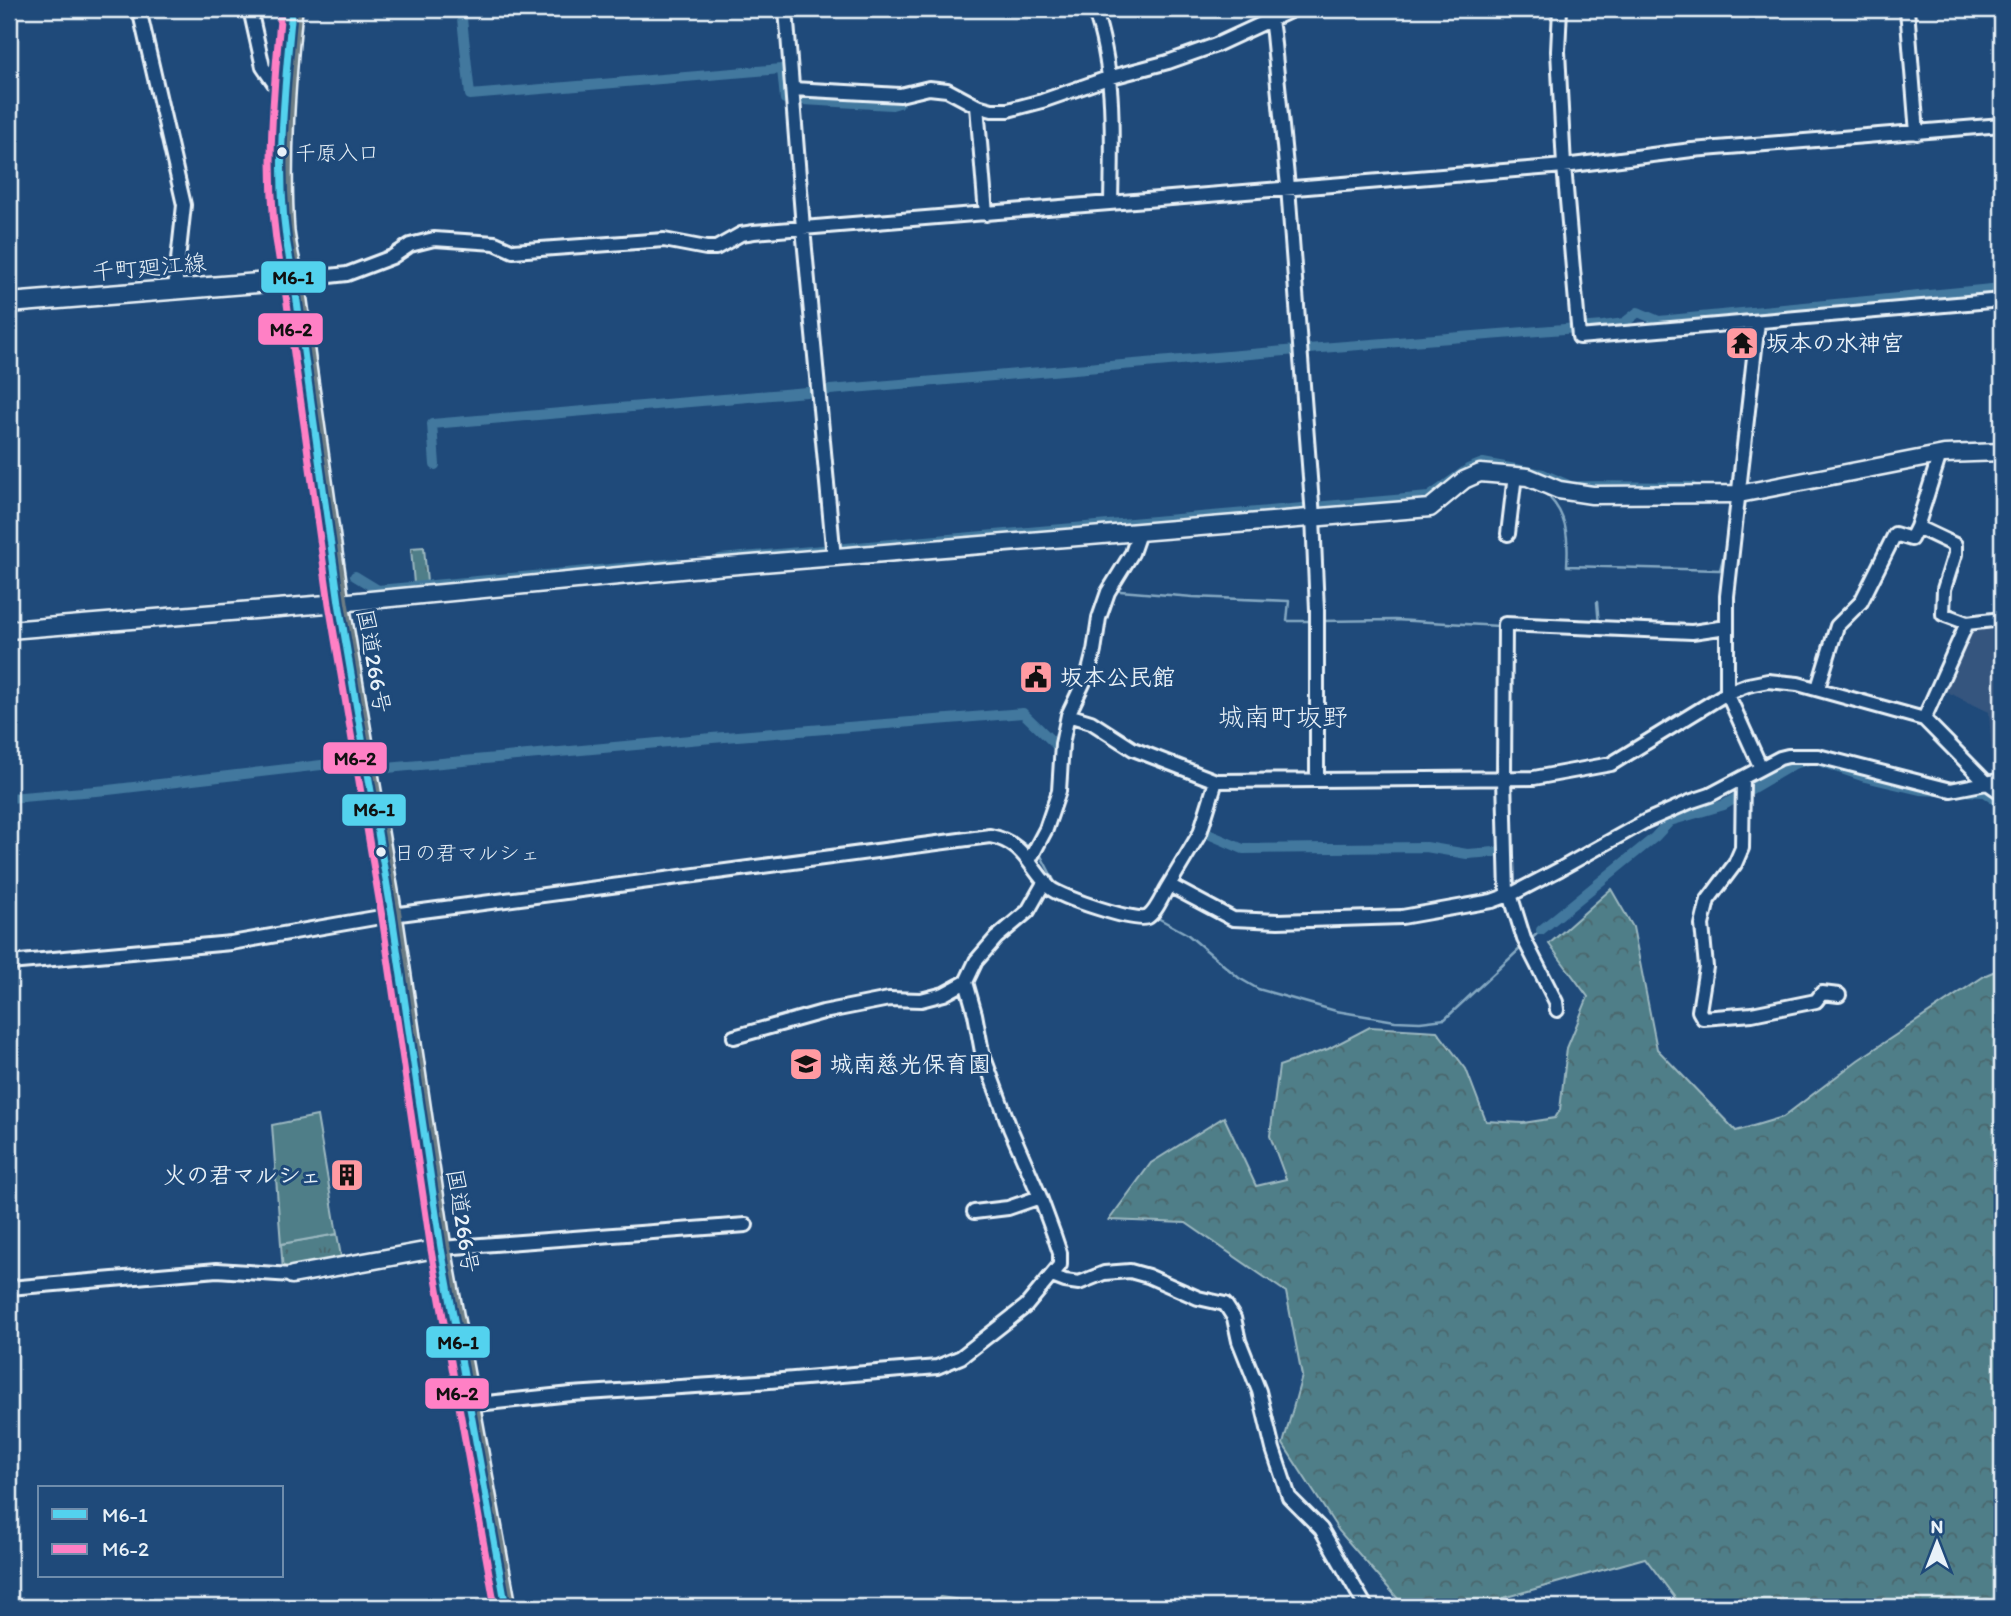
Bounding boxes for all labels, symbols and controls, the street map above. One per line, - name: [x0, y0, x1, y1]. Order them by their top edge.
- place label: 千原入口: [295, 140, 379, 165]
- marker: 千原入口: [275, 145, 289, 159]
- street label: 千町廻江線: [90, 248, 208, 286]
- line badge: M6-1: [260, 260, 327, 294]
- text: M6-1: [272, 266, 314, 289]
- line badge: M6-2: [257, 312, 324, 346]
- text: M6-2: [270, 318, 312, 341]
- temple icon: 坂本の水神宮: [1723, 324, 1761, 362]
- place label: 坂本の水神宮: [1766, 329, 1904, 357]
- street label: 国道266号: [351, 607, 397, 715]
- public building icon: 坂本公民館: [1017, 658, 1055, 696]
- place label: 坂本公民館: [1060, 663, 1175, 691]
- district label: 城南町坂野: [1218, 701, 1348, 733]
- line badge: M6-2: [322, 741, 388, 775]
- text: M6-2: [334, 747, 376, 770]
- line badge: M6-1: [341, 793, 407, 827]
- text: M6-1: [353, 798, 395, 821]
- place label: 日の君マルシェ: [394, 840, 541, 865]
- marker: 日の君マルシェ: [374, 845, 388, 859]
- school or university icon: 城南慈光保育園: [787, 1045, 825, 1083]
- place label: 城南慈光保育園: [830, 1050, 991, 1078]
- building icon: 火の君マルシェ: [328, 1156, 366, 1194]
- place label: 火の君マルシェ: [163, 1161, 322, 1189]
- street label: 国道266号: [441, 1167, 485, 1275]
- line badge: M6-1: [425, 1325, 491, 1359]
- text: M6-1: [437, 1331, 479, 1354]
- line badge: M6-2: [424, 1377, 490, 1410]
- text: M6-2: [436, 1382, 478, 1405]
- legend: [38, 1486, 284, 1578]
- text: M6-1: [102, 1502, 148, 1527]
- north arrow: [1902, 1508, 1972, 1578]
- text: N: [1931, 1515, 1943, 1538]
- text: M6-2: [102, 1536, 149, 1561]

